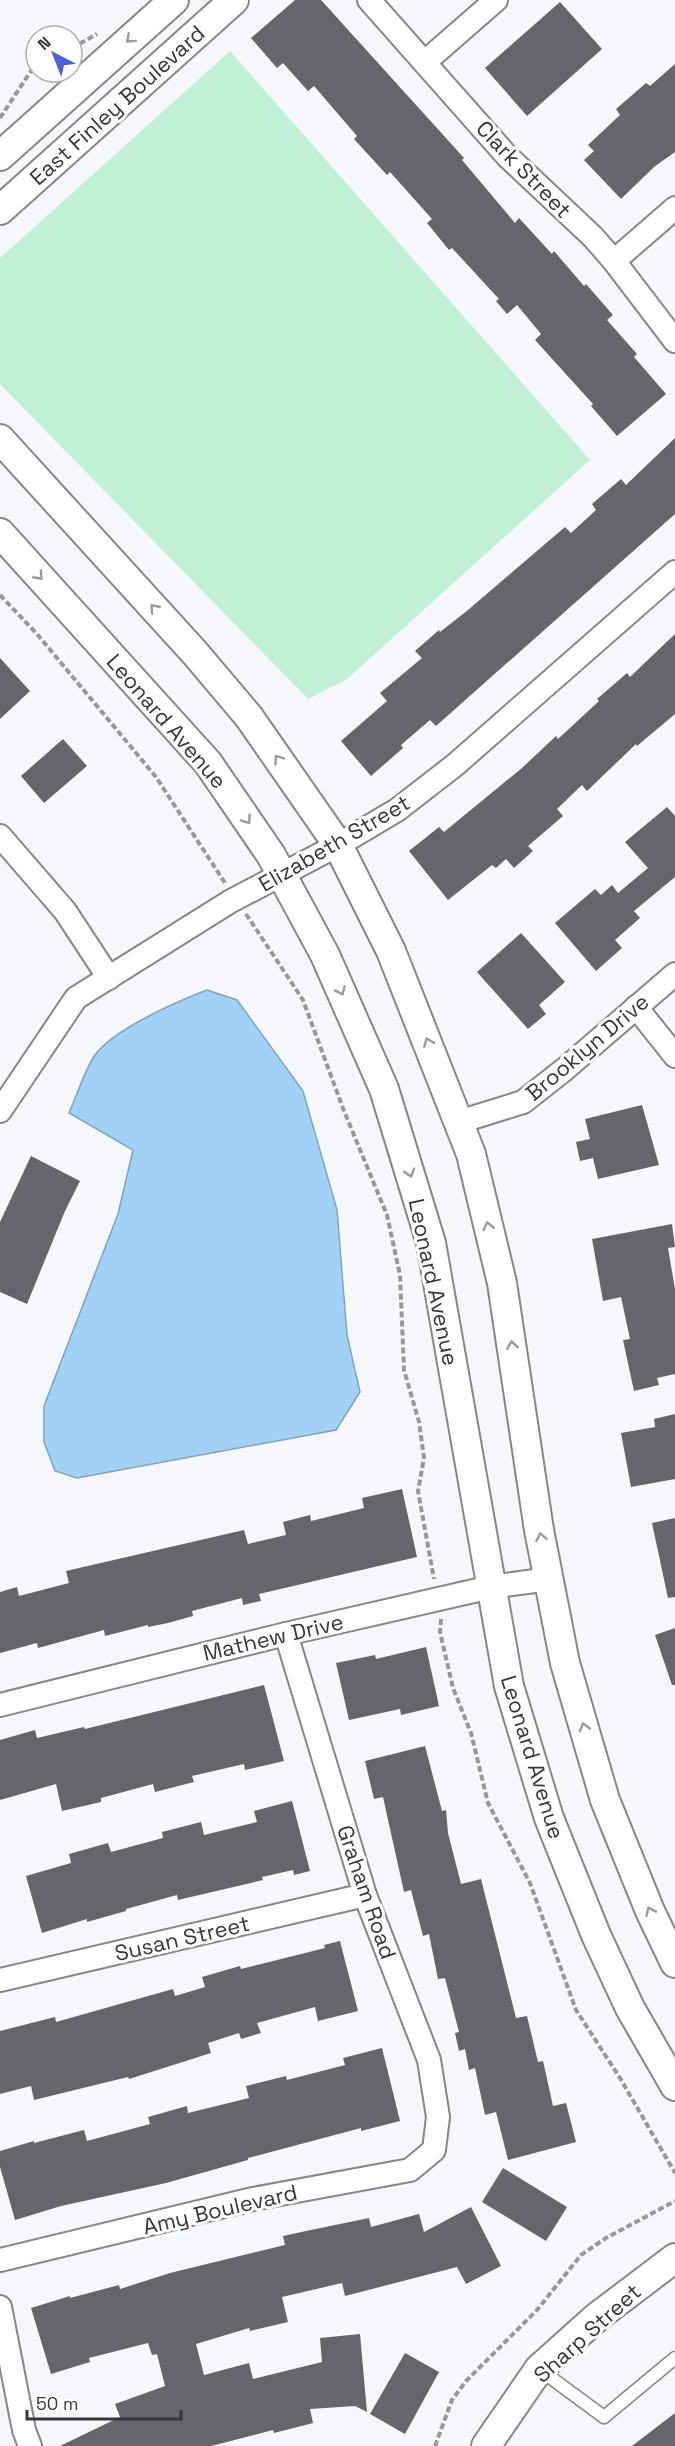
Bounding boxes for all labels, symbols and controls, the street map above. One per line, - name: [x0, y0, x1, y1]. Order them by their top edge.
- street label: East Finley Boulevard: [24, 19, 210, 191]
- north arrow: [24, 24, 84, 84]
- text: N: [33, 32, 55, 55]
- one-way arrow: [126, 32, 137, 43]
- street label: Clark Street: [470, 114, 578, 224]
- one-way arrow: [32, 570, 43, 580]
- one-way arrow: [151, 605, 162, 616]
- street label: Leonard Avenue: [101, 648, 233, 794]
- one-way arrow: [274, 755, 285, 766]
- street label: Elizabeth Street: [253, 788, 415, 898]
- one-way arrow: [240, 814, 251, 825]
- one-way arrow: [334, 984, 346, 995]
- street label: Brooklyn Drive: [520, 987, 654, 1107]
- one-way arrow: [423, 1037, 435, 1048]
- one-way arrow: [403, 1167, 415, 1178]
- street label: Leonard Avenue: [403, 1196, 465, 1368]
- one-way arrow: [483, 1222, 496, 1232]
- one-way arrow: [506, 1340, 518, 1349]
- one-way arrow: [535, 1533, 548, 1543]
- street label: Mathew Drive: [200, 1607, 346, 1667]
- street label: Leonard Avenue: [495, 1672, 571, 1842]
- one-way arrow: [579, 1722, 591, 1733]
- street label: Graham Road: [331, 1821, 403, 1963]
- one-way arrow: [645, 1906, 657, 1917]
- street label: Susan Street: [112, 1909, 252, 1967]
- street label: Amy Boulevard: [140, 2178, 300, 2240]
- street label: Sharp Street: [527, 2277, 647, 2389]
- scale bar: [27, 2383, 182, 2421]
- text: 50 m: [36, 2392, 78, 2415]

